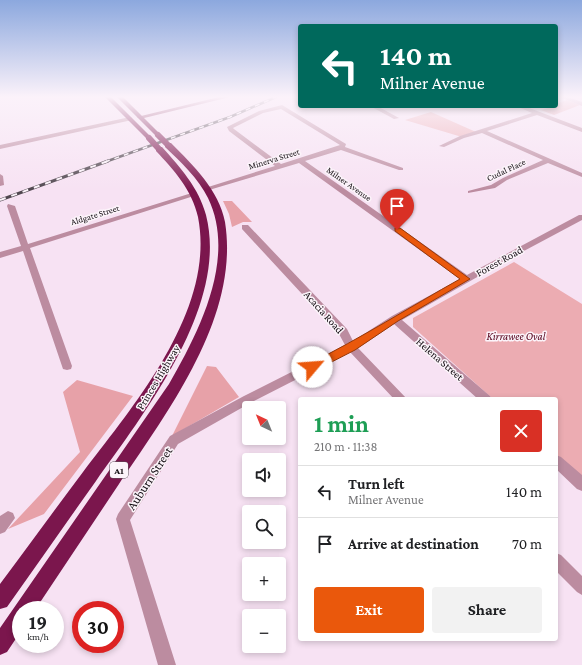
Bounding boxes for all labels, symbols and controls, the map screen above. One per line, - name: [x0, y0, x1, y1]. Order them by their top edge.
- icon: left: [314, 40, 366, 92]
- text: 140 m: [380, 40, 452, 71]
- text: Milner Avenue: [380, 73, 485, 93]
- street label: Minerva Street: [247, 146, 302, 172]
- street label: Cudal Place: [485, 157, 527, 183]
- street label: Milner Avenue: [325, 165, 373, 203]
- pin: [380, 189, 414, 230]
- icon: arrive: [386, 195, 408, 217]
- street label: Aldgate Street: [69, 203, 122, 227]
- street label: Forest Road: [474, 243, 525, 279]
- street label: Acacia Road: [302, 288, 346, 336]
- park label: Kirrawee Oval: [487, 330, 546, 342]
- street label: Helena Street: [414, 335, 466, 383]
- street label: Princes Highway: [134, 342, 183, 412]
- position arrow: [291, 346, 333, 388]
- north arrow: [242, 401, 286, 445]
- map controls: [242, 401, 286, 653]
- text: 1 min: [314, 410, 369, 437]
- button: close: [500, 410, 542, 452]
- text: 210 m · 11:38: [314, 439, 378, 454]
- street label: Auburn Street: [123, 443, 176, 513]
- button: sound: [242, 453, 286, 497]
- road number: A1: [110, 462, 128, 478]
- text: Turn left: [348, 476, 404, 492]
- icon: left: [314, 481, 336, 503]
- text: 140 m: [506, 484, 542, 500]
- text: Milner Avenue: [348, 492, 424, 507]
- button: search: [242, 505, 286, 549]
- icon: arrive: [314, 533, 336, 555]
- text: Arrive at destination: [348, 536, 479, 552]
- text: 70 m: [512, 536, 542, 552]
- button: +: [242, 557, 286, 601]
- button: Exit: [314, 587, 424, 633]
- button: Share: [432, 587, 542, 633]
- speed limit sign: 30: [72, 601, 124, 653]
- button: −: [242, 609, 286, 653]
- text: 19: [29, 611, 47, 633]
- text: km/h: [27, 631, 49, 642]

